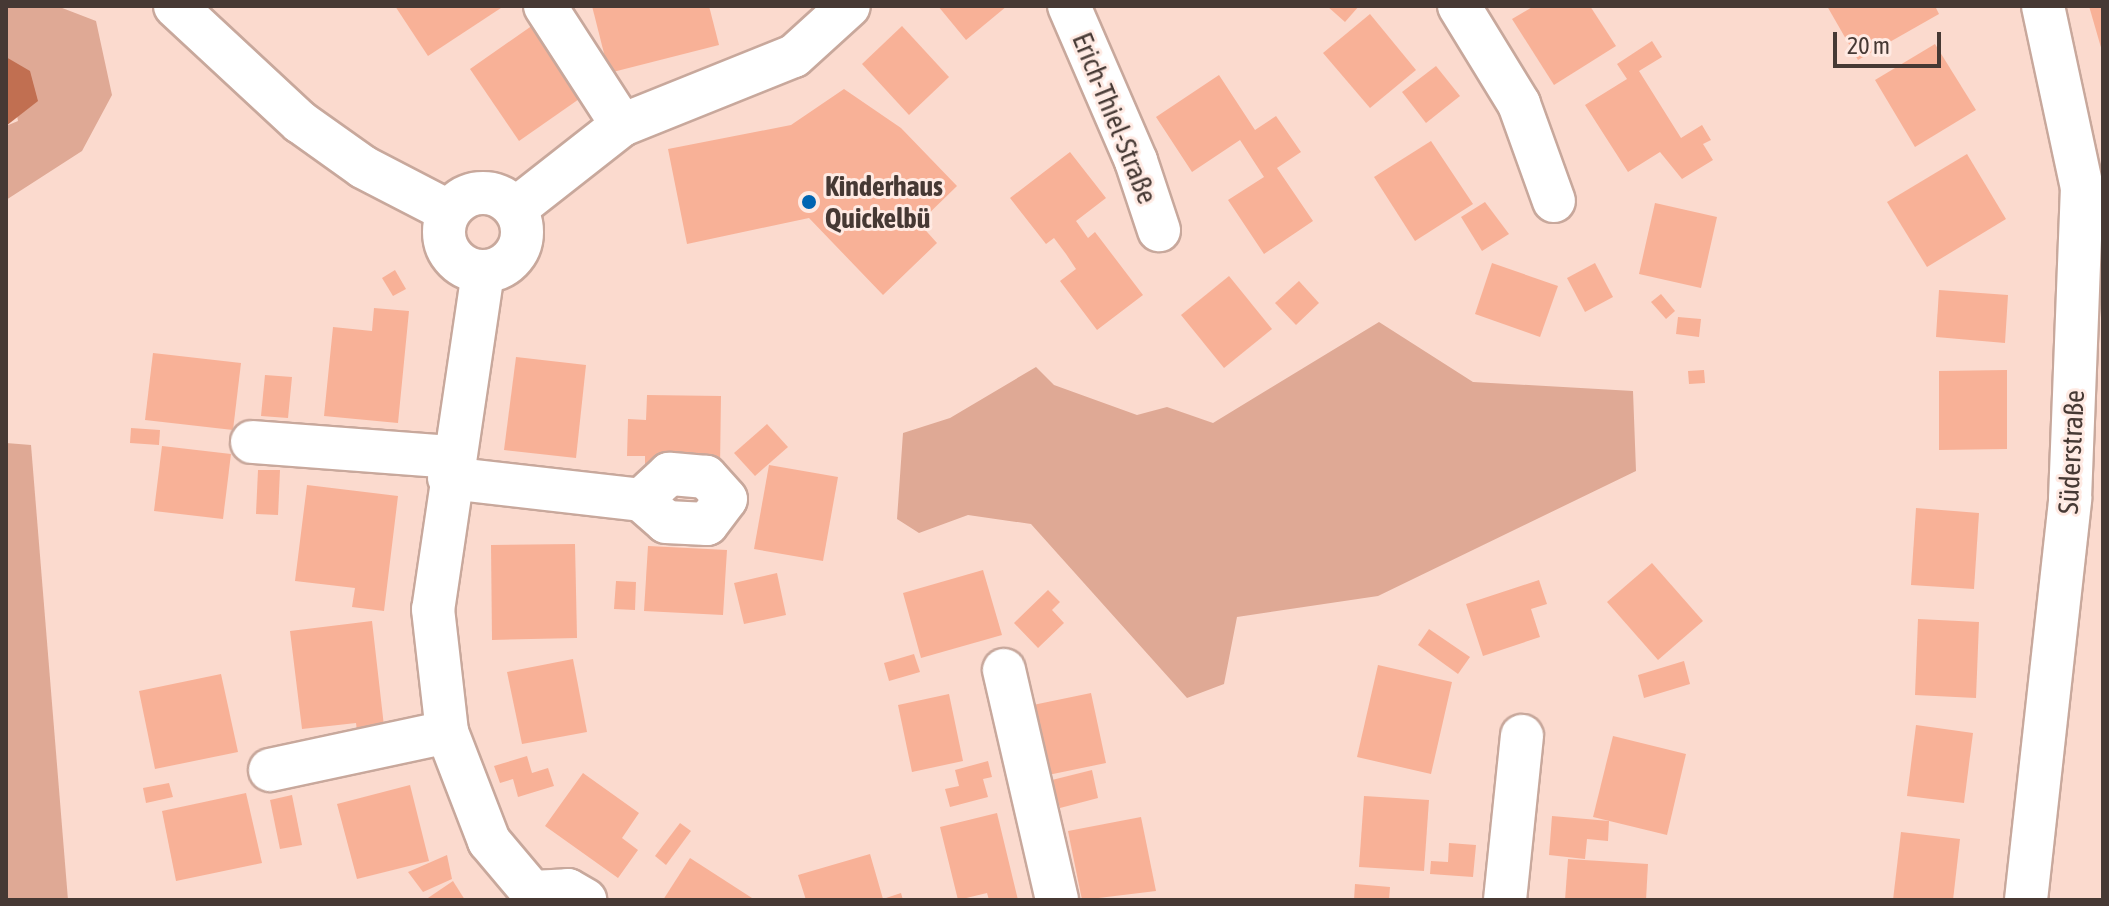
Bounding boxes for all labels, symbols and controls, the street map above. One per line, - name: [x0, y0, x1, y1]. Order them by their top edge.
- scale bar: [1837, 16, 1945, 66]
- street label: Erich-Thiel-Straße: [1065, 28, 1165, 208]
- text: 20 m: [1847, 32, 1890, 59]
- place label: Kinderhaus Quickelbü: [825, 169, 943, 235]
- marker: Kinderhaus Quickelbü: [800, 193, 818, 211]
- street label: Süderstraße: [2051, 389, 2091, 515]

